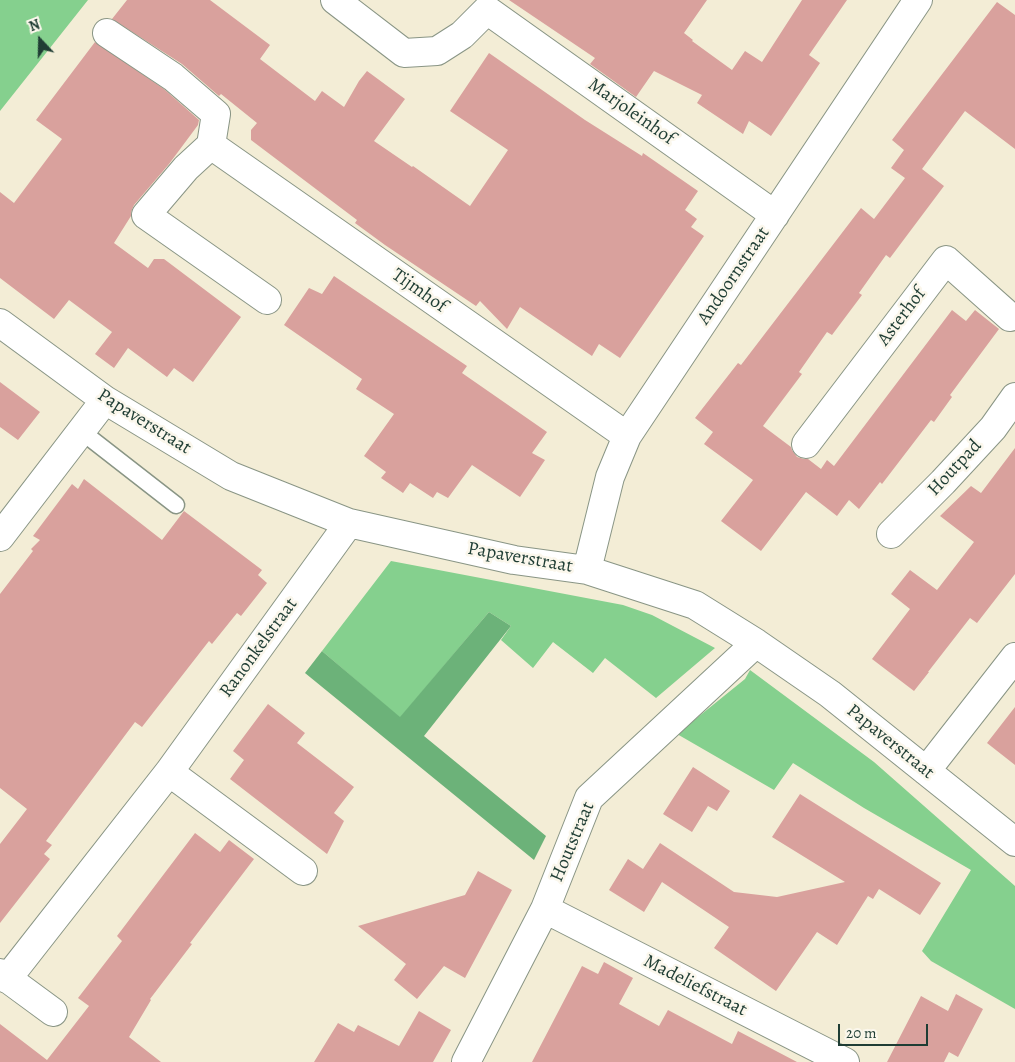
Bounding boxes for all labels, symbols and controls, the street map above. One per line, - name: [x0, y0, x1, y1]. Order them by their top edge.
- north arrow: [15, 15, 65, 65]
- text: N: [26, 15, 43, 36]
- street label: Marjoleinhof: [583, 74, 679, 150]
- street label: Andoornstraat: [693, 223, 775, 329]
- street label: Tijmhof: [387, 264, 451, 318]
- street label: Asterhof: [873, 284, 931, 350]
- street label: Papaverstraat: [93, 384, 195, 460]
- street label: Houtpad: [923, 435, 987, 501]
- street label: Papaverstraat: [466, 538, 574, 578]
- street label: Ranonkelstraat: [215, 594, 303, 702]
- street label: Papaverstraat: [841, 700, 939, 784]
- street label: Houtstraat: [546, 798, 600, 886]
- street label: Madeliefstraat: [639, 950, 751, 1022]
- scale bar: [840, 1014, 930, 1046]
- text: 20 m: [846, 1023, 877, 1043]

